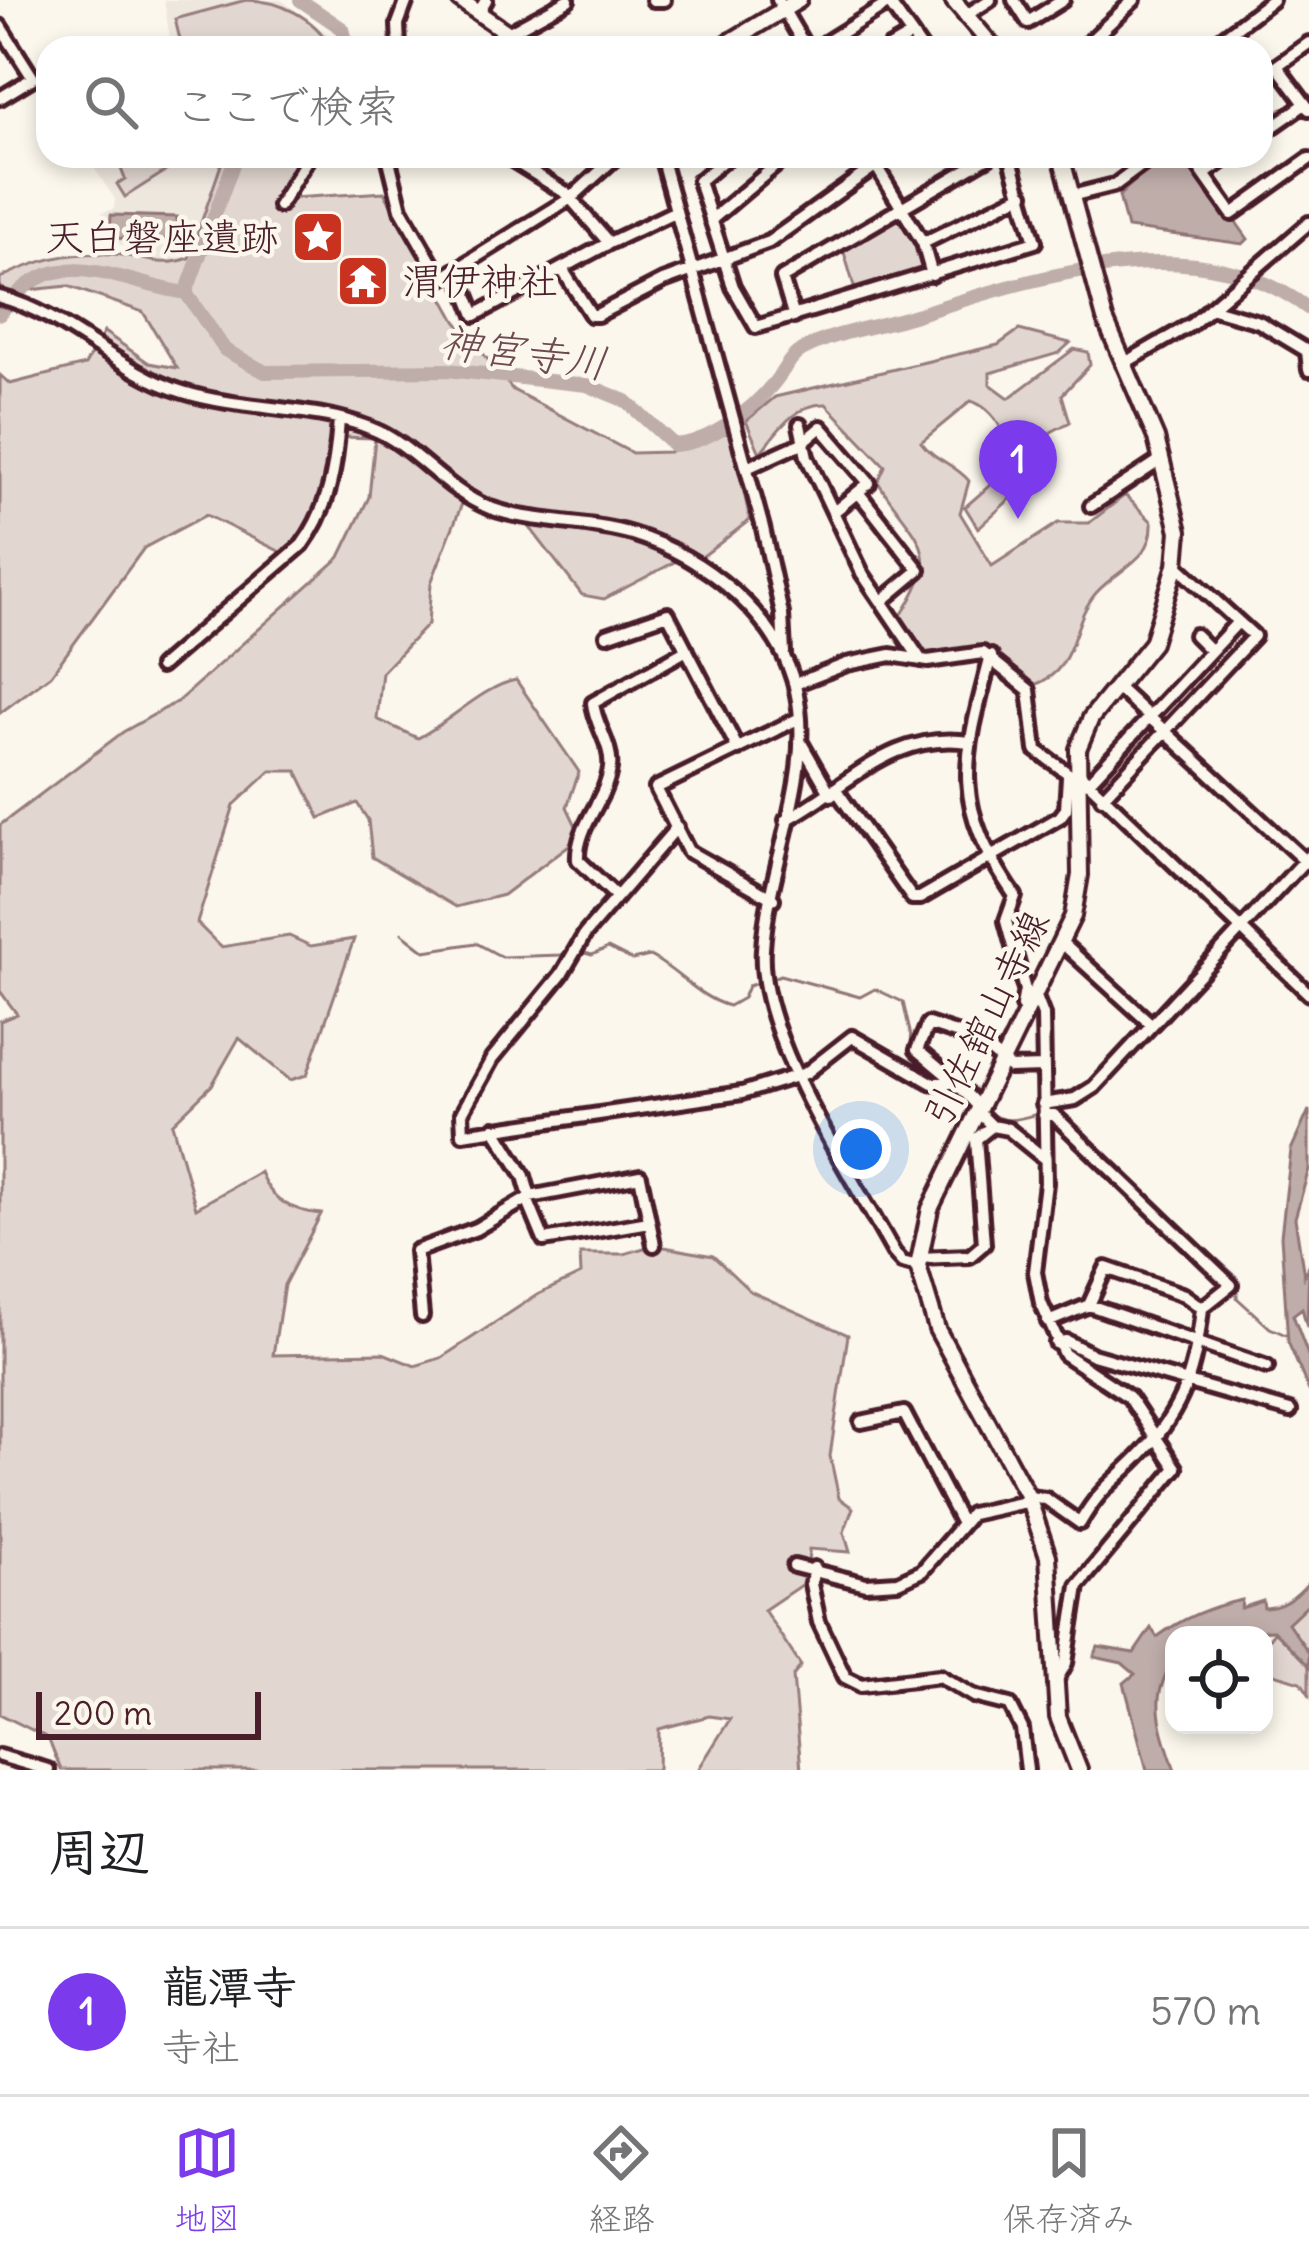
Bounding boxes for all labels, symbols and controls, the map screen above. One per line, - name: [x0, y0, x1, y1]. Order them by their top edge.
- search box: [36, 36, 1273, 168]
- icon: search: [78, 69, 144, 135]
- text: ここで検索: [174, 78, 399, 134]
- place icon: 天白磐座遺跡: [290, 209, 346, 265]
- place label: 天白磐座遺跡: [45, 213, 279, 262]
- temple icon: 渭伊神社: [335, 253, 391, 309]
- place label: 渭伊神社: [402, 257, 558, 306]
- water label: 神宮寺川: [437, 315, 611, 389]
- pin: 1: [979, 420, 1057, 519]
- street label: 引佐舘山寺線: [913, 902, 1060, 1134]
- your location: [831, 1119, 891, 1179]
- map controls: [1165, 1626, 1273, 1734]
- button: locate: [1165, 1626, 1273, 1734]
- scale bar: [36, 1686, 261, 1739]
- text: 200 m: [54, 1692, 152, 1734]
- text: 周辺: [48, 1820, 150, 1884]
- text: 龍潭寺: [162, 1959, 297, 2015]
- text: 1: [79, 1987, 95, 2036]
- text: 570 m: [1150, 1987, 1261, 2036]
- text: 寺社: [162, 2023, 240, 2072]
- tab: 地図: [174, 2120, 240, 2240]
- tab: 経路: [588, 2120, 654, 2240]
- tab: 保存済み: [1003, 2120, 1135, 2240]

